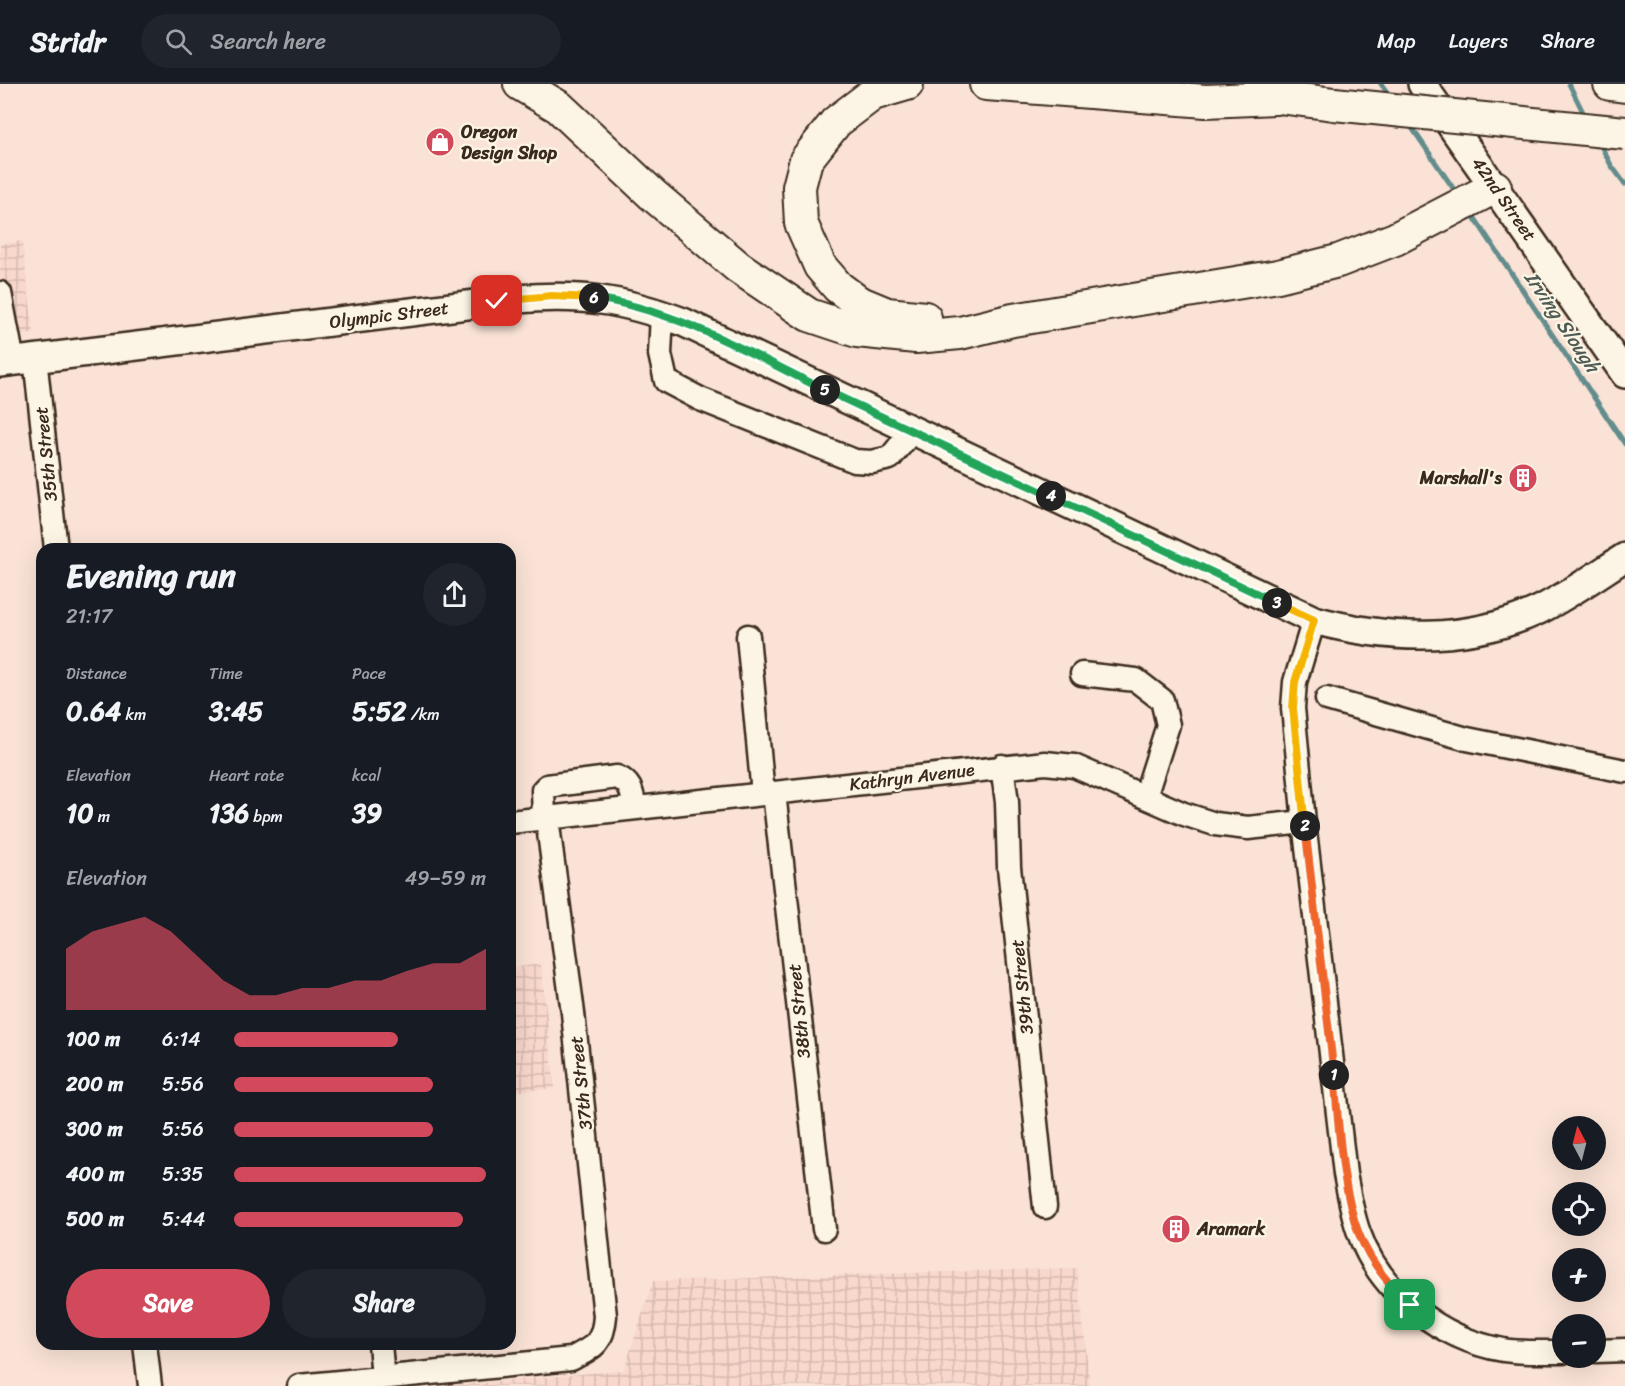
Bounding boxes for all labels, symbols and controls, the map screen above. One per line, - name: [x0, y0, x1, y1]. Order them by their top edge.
- search box: [141, 14, 561, 68]
- text: Stridr: [30, 17, 105, 66]
- text: Search here: [210, 22, 326, 61]
- text: Map: [1377, 22, 1416, 60]
- text: Layers: [1449, 22, 1508, 60]
- text: Share: [1541, 22, 1595, 60]
- icon: search: [162, 25, 195, 58]
- place label: Oregon Design Shop: [461, 116, 557, 169]
- shop icon: Oregon Design Shop: [424, 126, 456, 158]
- street label: 42nd Street: [1463, 150, 1545, 248]
- water label: Irving Slough: [1514, 263, 1610, 381]
- pin: [471, 275, 522, 326]
- pin: 6: [579, 283, 609, 313]
- text: 6: [589, 283, 599, 312]
- icon: check: [480, 284, 513, 317]
- street label: Olympic Street: [328, 292, 451, 338]
- pin: 5: [810, 375, 840, 405]
- text: 5: [820, 375, 830, 404]
- street label: 35th Street: [25, 405, 67, 503]
- place label: Marshall's: [1419, 462, 1503, 494]
- building icon: Marshall's: [1507, 462, 1539, 494]
- pin: 4: [1036, 481, 1066, 511]
- text: 4: [1046, 481, 1056, 510]
- text: Evening run: [66, 547, 236, 605]
- button: share: [423, 563, 486, 626]
- pin: 3: [1262, 588, 1292, 618]
- text: 3: [1273, 588, 1281, 617]
- text: 21:17: [66, 599, 112, 634]
- text: Distance: [66, 659, 127, 688]
- text: Time: [209, 659, 243, 688]
- text: Pace: [352, 659, 386, 688]
- text: 0.64: [66, 688, 121, 734]
- text: 3:45: [209, 688, 263, 734]
- text: 5:52: [352, 688, 407, 734]
- text: km: [121, 700, 146, 729]
- text: /km: [407, 700, 440, 729]
- street label: Kathryn Avenue: [848, 753, 977, 801]
- text: Elevation: [66, 761, 131, 790]
- text: Heart rate: [209, 761, 284, 790]
- text: kcal: [352, 761, 381, 790]
- text: 10: [66, 790, 94, 836]
- text: 136: [209, 790, 249, 836]
- text: 39: [352, 790, 382, 836]
- text: m: [94, 802, 110, 831]
- text: bpm: [249, 802, 283, 831]
- pin: 2: [1290, 811, 1320, 841]
- text: 2: [1300, 811, 1310, 840]
- text: Elevation: [66, 861, 147, 896]
- text: 49–59 m: [405, 861, 486, 896]
- street label: 39th Street: [1001, 938, 1043, 1036]
- street label: 38th Street: [778, 962, 820, 1060]
- text: 100 m: [66, 1022, 120, 1057]
- text: 6:14: [162, 1022, 200, 1057]
- street label: 37th Street: [560, 1034, 602, 1132]
- pin: 1: [1319, 1060, 1349, 1090]
- text: 1: [1331, 1060, 1337, 1089]
- text: 200 m: [66, 1067, 123, 1102]
- text: 5:56: [162, 1067, 204, 1102]
- text: 300 m: [66, 1112, 123, 1147]
- text: 5:56: [162, 1112, 204, 1147]
- north arrow: [1552, 1116, 1606, 1170]
- map controls: [1552, 1116, 1606, 1368]
- text: 400 m: [66, 1157, 124, 1192]
- text: 5:35: [162, 1157, 203, 1192]
- button: locate: [1552, 1182, 1606, 1236]
- text: 500 m: [66, 1202, 124, 1237]
- text: 5:44: [162, 1202, 205, 1237]
- building icon: Aramark: [1160, 1213, 1192, 1245]
- place label: Aramark: [1196, 1213, 1265, 1245]
- button: +: [1552, 1248, 1606, 1302]
- button: Save: [66, 1269, 270, 1338]
- button: Share: [282, 1269, 486, 1338]
- pin: [1384, 1279, 1435, 1330]
- icon: arrive: [1393, 1288, 1426, 1321]
- button: −: [1552, 1314, 1606, 1368]

